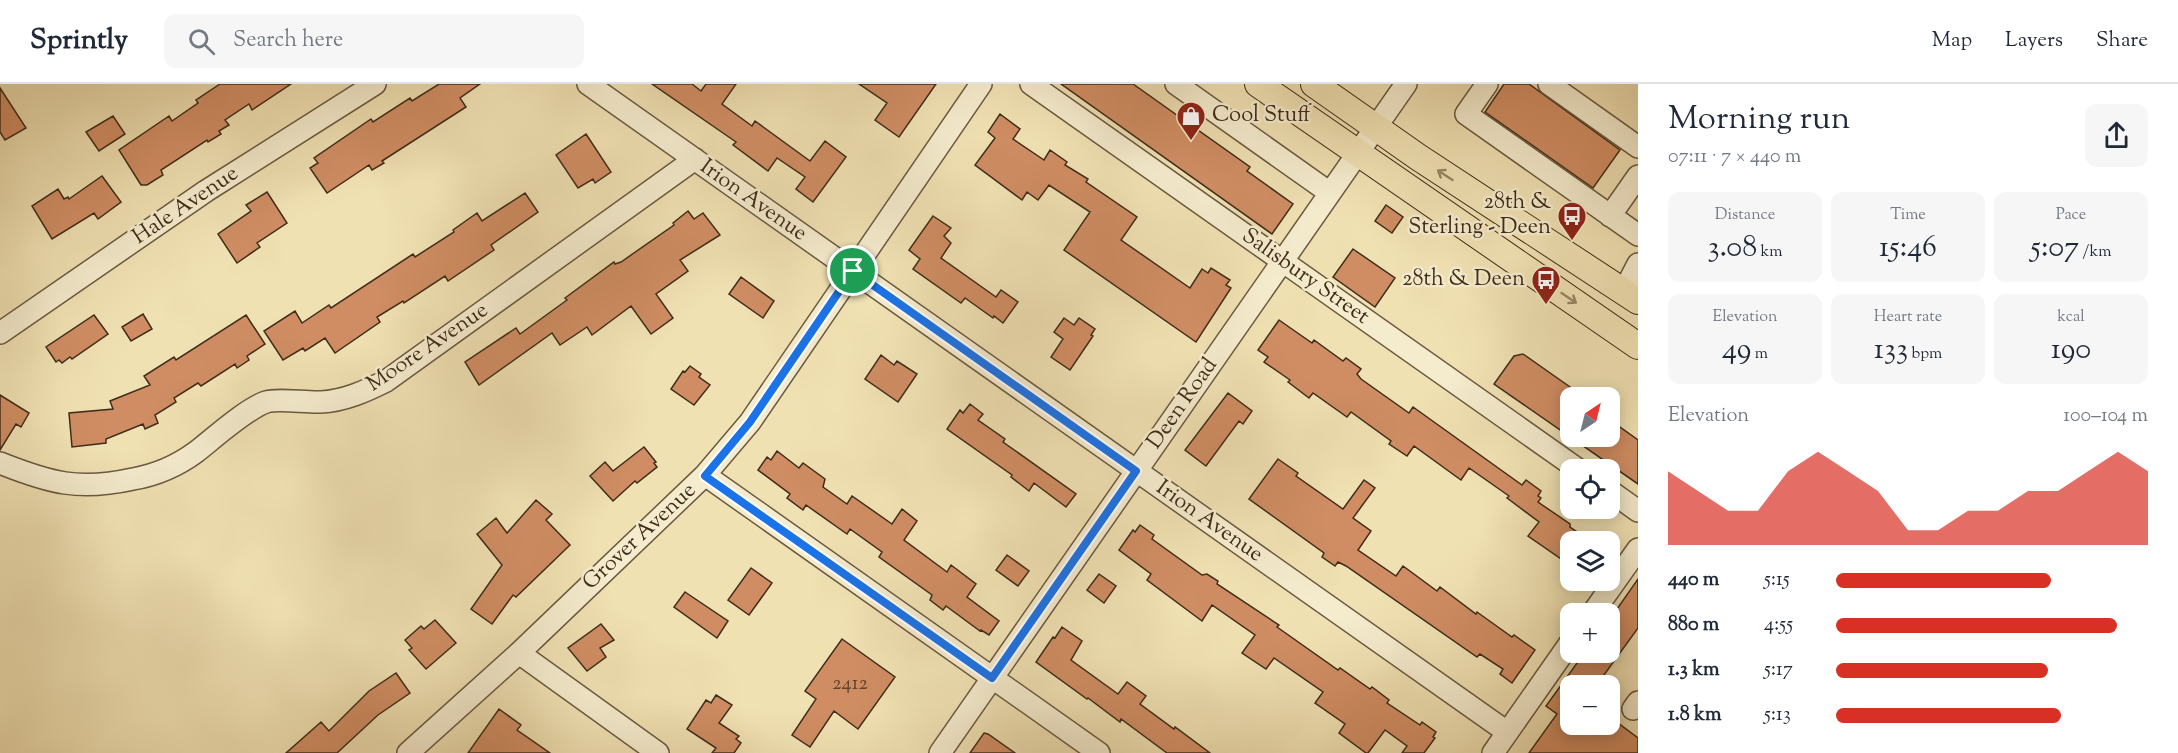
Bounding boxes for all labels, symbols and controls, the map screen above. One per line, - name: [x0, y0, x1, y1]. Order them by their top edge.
- search box: [164, 14, 584, 68]
- text: Sprintly: [30, 21, 128, 61]
- icon: search: [185, 25, 218, 58]
- text: Search here: [233, 25, 343, 57]
- text: Map: [1932, 26, 1972, 56]
- text: Layers: [2005, 26, 2063, 56]
- text: Share: [2096, 26, 2148, 56]
- text: Morning run: [1668, 96, 1850, 144]
- shop icon: Cool Stuff: [1175, 100, 1207, 142]
- place label: Cool Stuff: [1212, 100, 1312, 132]
- button: share: [2085, 104, 2148, 167]
- text: 07:11 · 7 × 440 m: [1668, 143, 1801, 172]
- street label: Irion Avenue: [693, 152, 813, 250]
- street label: Hale Avenue: [127, 159, 245, 253]
- one-way arrow: [1437, 168, 1454, 180]
- place label: 28th & Sterling - Deen: [1408, 187, 1551, 244]
- bus stop icon: 28th & Sterling - Deen: [1556, 200, 1588, 242]
- text: Distance: [1715, 204, 1775, 227]
- text: Time: [1890, 204, 1926, 227]
- text: Pace: [2056, 204, 2086, 227]
- street label: Salisbury Street: [1235, 221, 1376, 333]
- text: 3.08: [1707, 227, 1757, 270]
- text: 15:46: [1879, 227, 1937, 270]
- text: 5:07: [2030, 227, 2079, 270]
- text: km: [1757, 241, 1783, 264]
- text: /km: [2079, 241, 2112, 264]
- pin: [827, 245, 878, 296]
- icon: arrive: [836, 254, 869, 287]
- place label: 28th & Deen: [1402, 264, 1525, 296]
- bus stop icon: 28th & Deen: [1530, 264, 1562, 306]
- one-way arrow: [1561, 292, 1577, 304]
- street label: Moore Avenue: [361, 295, 495, 401]
- text: Elevation: [1713, 306, 1777, 329]
- text: Heart rate: [1874, 306, 1942, 329]
- text: kcal: [2057, 306, 2085, 329]
- text: 49: [1722, 329, 1751, 372]
- text: 133: [1874, 329, 1908, 372]
- text: 190: [2051, 329, 2091, 372]
- text: m: [1751, 343, 1768, 366]
- text: bpm: [1908, 343, 1942, 366]
- street label: Deen Road: [1140, 352, 1226, 456]
- north arrow: [1560, 387, 1620, 447]
- map controls: [1560, 387, 1620, 735]
- text: Elevation: [1668, 402, 1749, 431]
- text: 100–104 m: [2063, 402, 2148, 431]
- button: locate: [1560, 459, 1620, 519]
- street label: Irion Avenue: [1149, 473, 1269, 571]
- street label: Grover Avenue: [576, 476, 704, 598]
- button: layers: [1560, 531, 1620, 591]
- text: 440 m: [1668, 566, 1719, 595]
- text: 5:15: [1764, 566, 1790, 595]
- button: +: [1560, 603, 1620, 663]
- text: 880 m: [1668, 611, 1719, 640]
- text: 4:55: [1764, 611, 1793, 640]
- text: 1.3 km: [1668, 656, 1720, 685]
- text: 5:17: [1764, 656, 1793, 685]
- house number: 2412: [832, 670, 868, 699]
- button: −: [1560, 675, 1620, 735]
- text: 1.8 km: [1668, 701, 1722, 730]
- text: 5:13: [1764, 701, 1791, 730]

